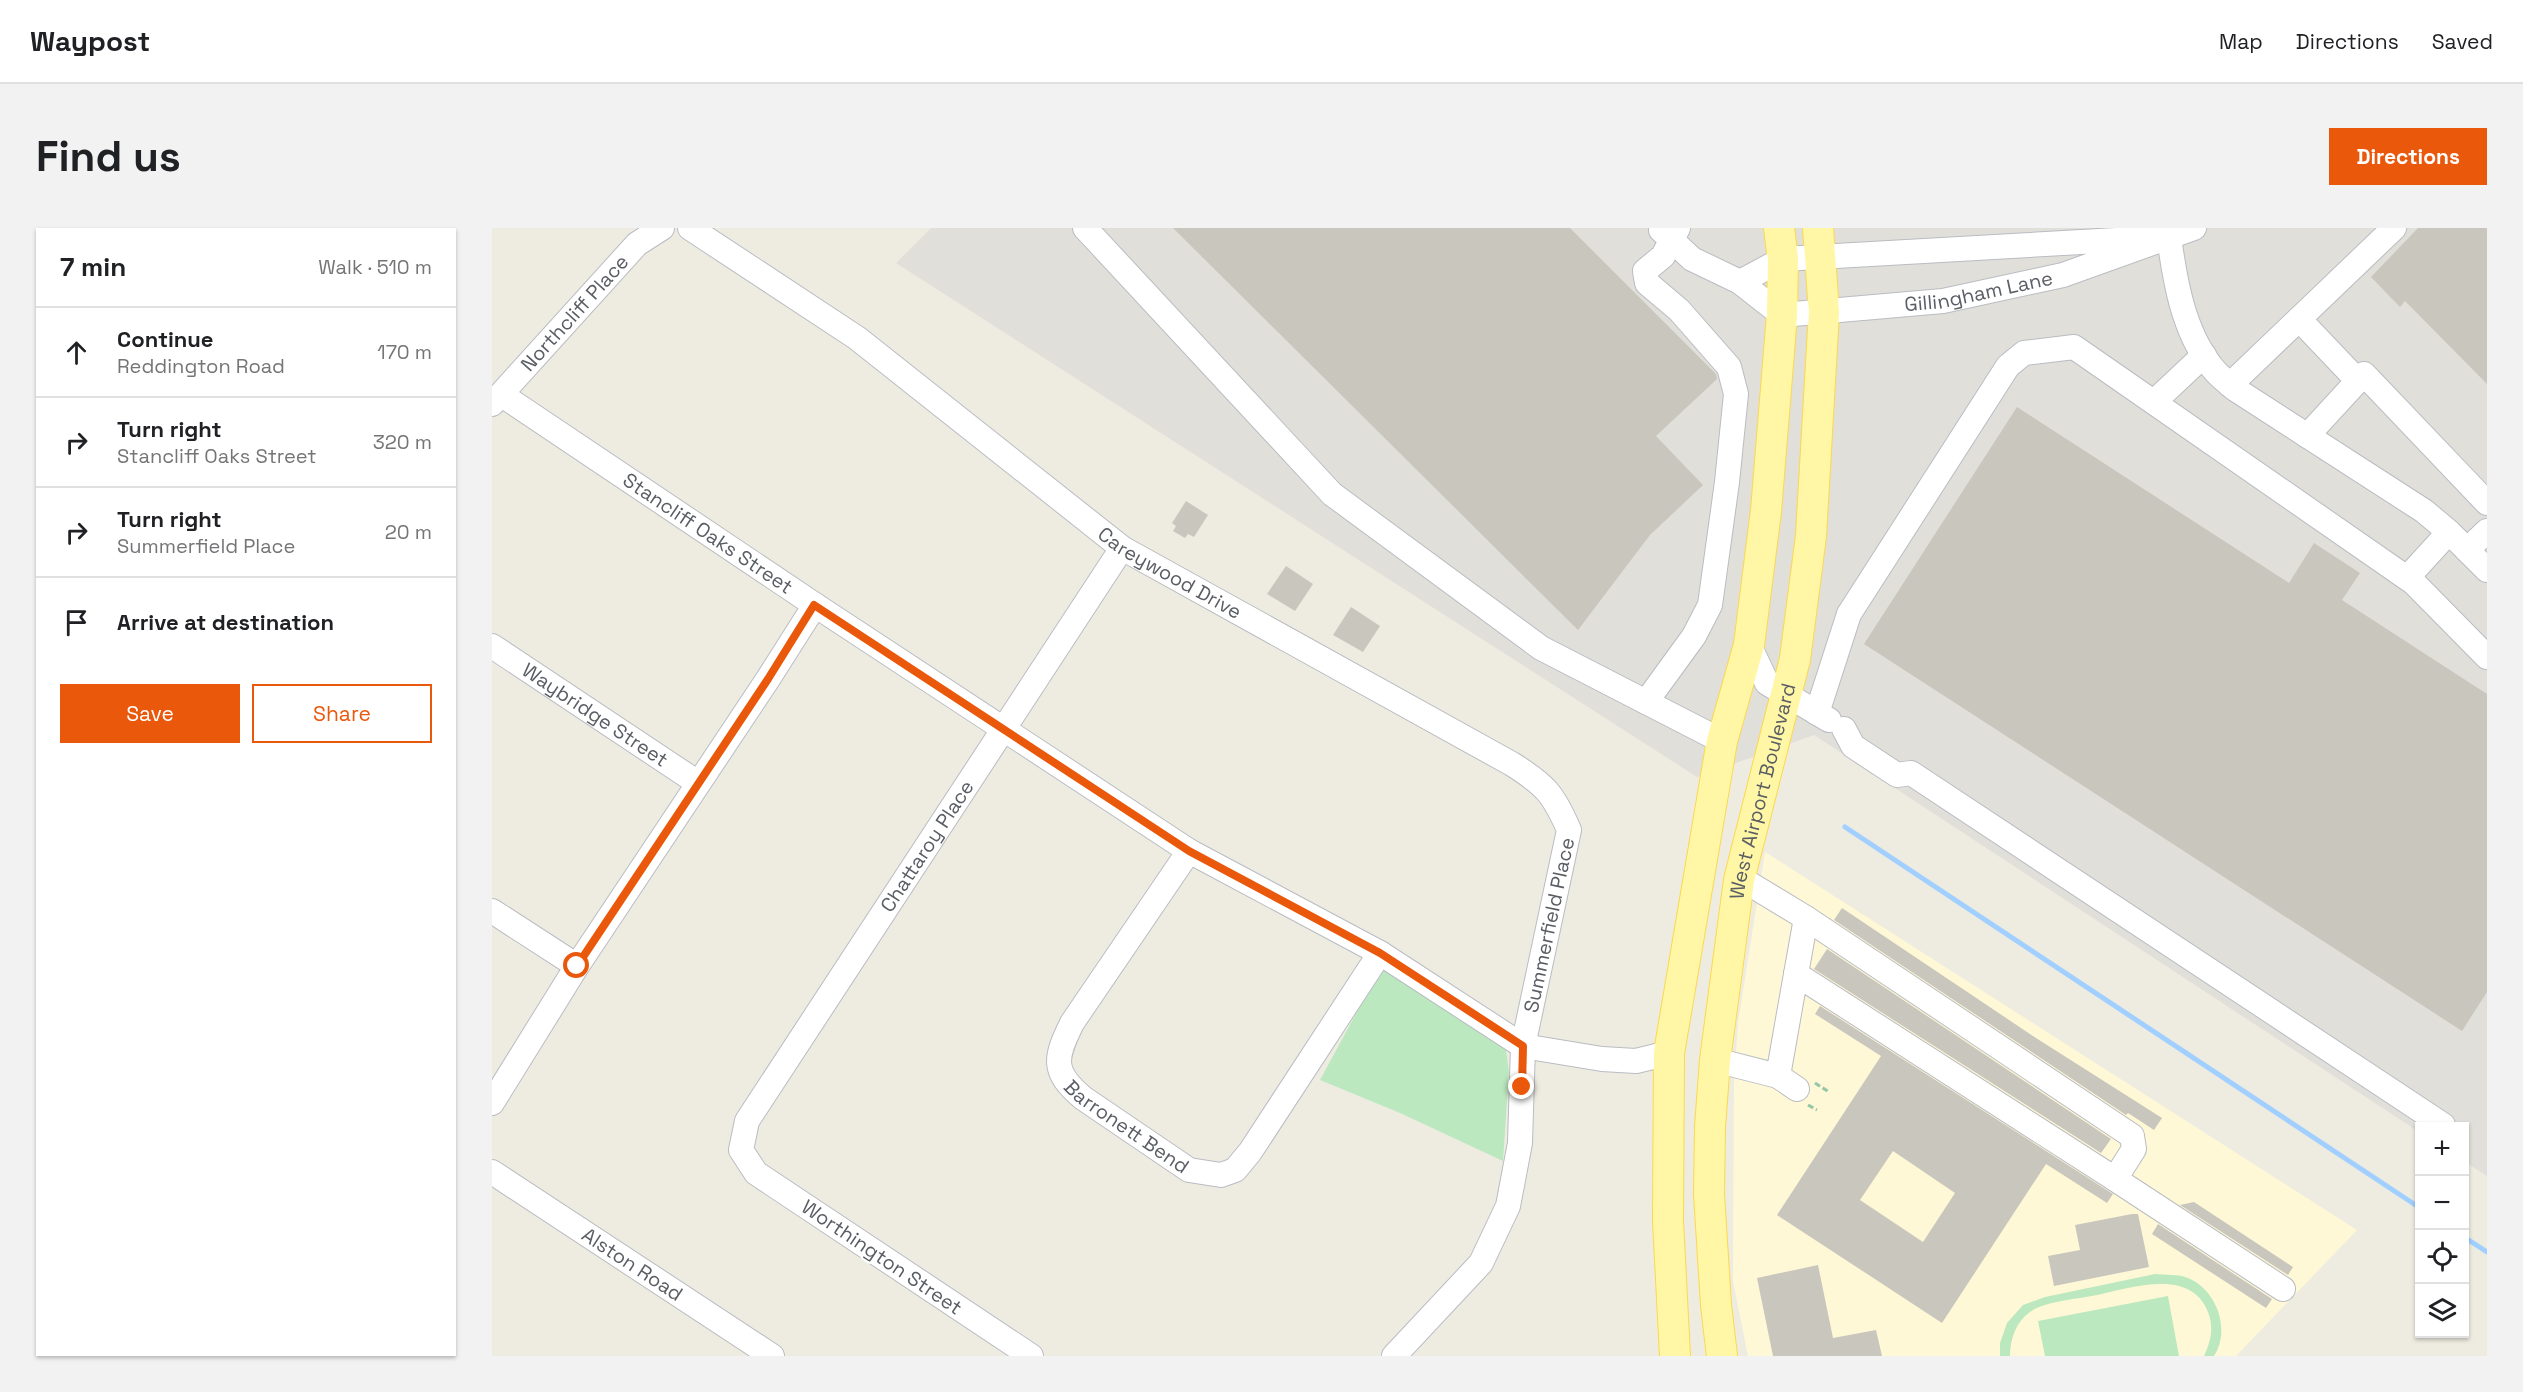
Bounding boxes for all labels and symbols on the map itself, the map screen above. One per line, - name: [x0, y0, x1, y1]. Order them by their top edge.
- street label: Northcliff Place: [515, 249, 634, 377]
- street label: Gillingham Lane: [1903, 265, 2055, 317]
- street label: Stancliff Oaks Street: [618, 467, 798, 600]
- street label: Careywood Drive: [1093, 521, 1246, 625]
- street label: Waybridge Street: [517, 657, 673, 773]
- street label: West Airport Boulevard: [1724, 680, 1801, 901]
- street label: Chattaroy Place: [874, 775, 980, 917]
- street label: Summerfield Place: [1518, 835, 1580, 1015]
- route start: [563, 952, 589, 978]
- route end: [1508, 1073, 1534, 1099]
- street label: Barronett Bend: [1058, 1074, 1194, 1179]
- street label: Worthington Street: [797, 1194, 967, 1320]
- street label: Alston Road: [577, 1222, 688, 1307]

